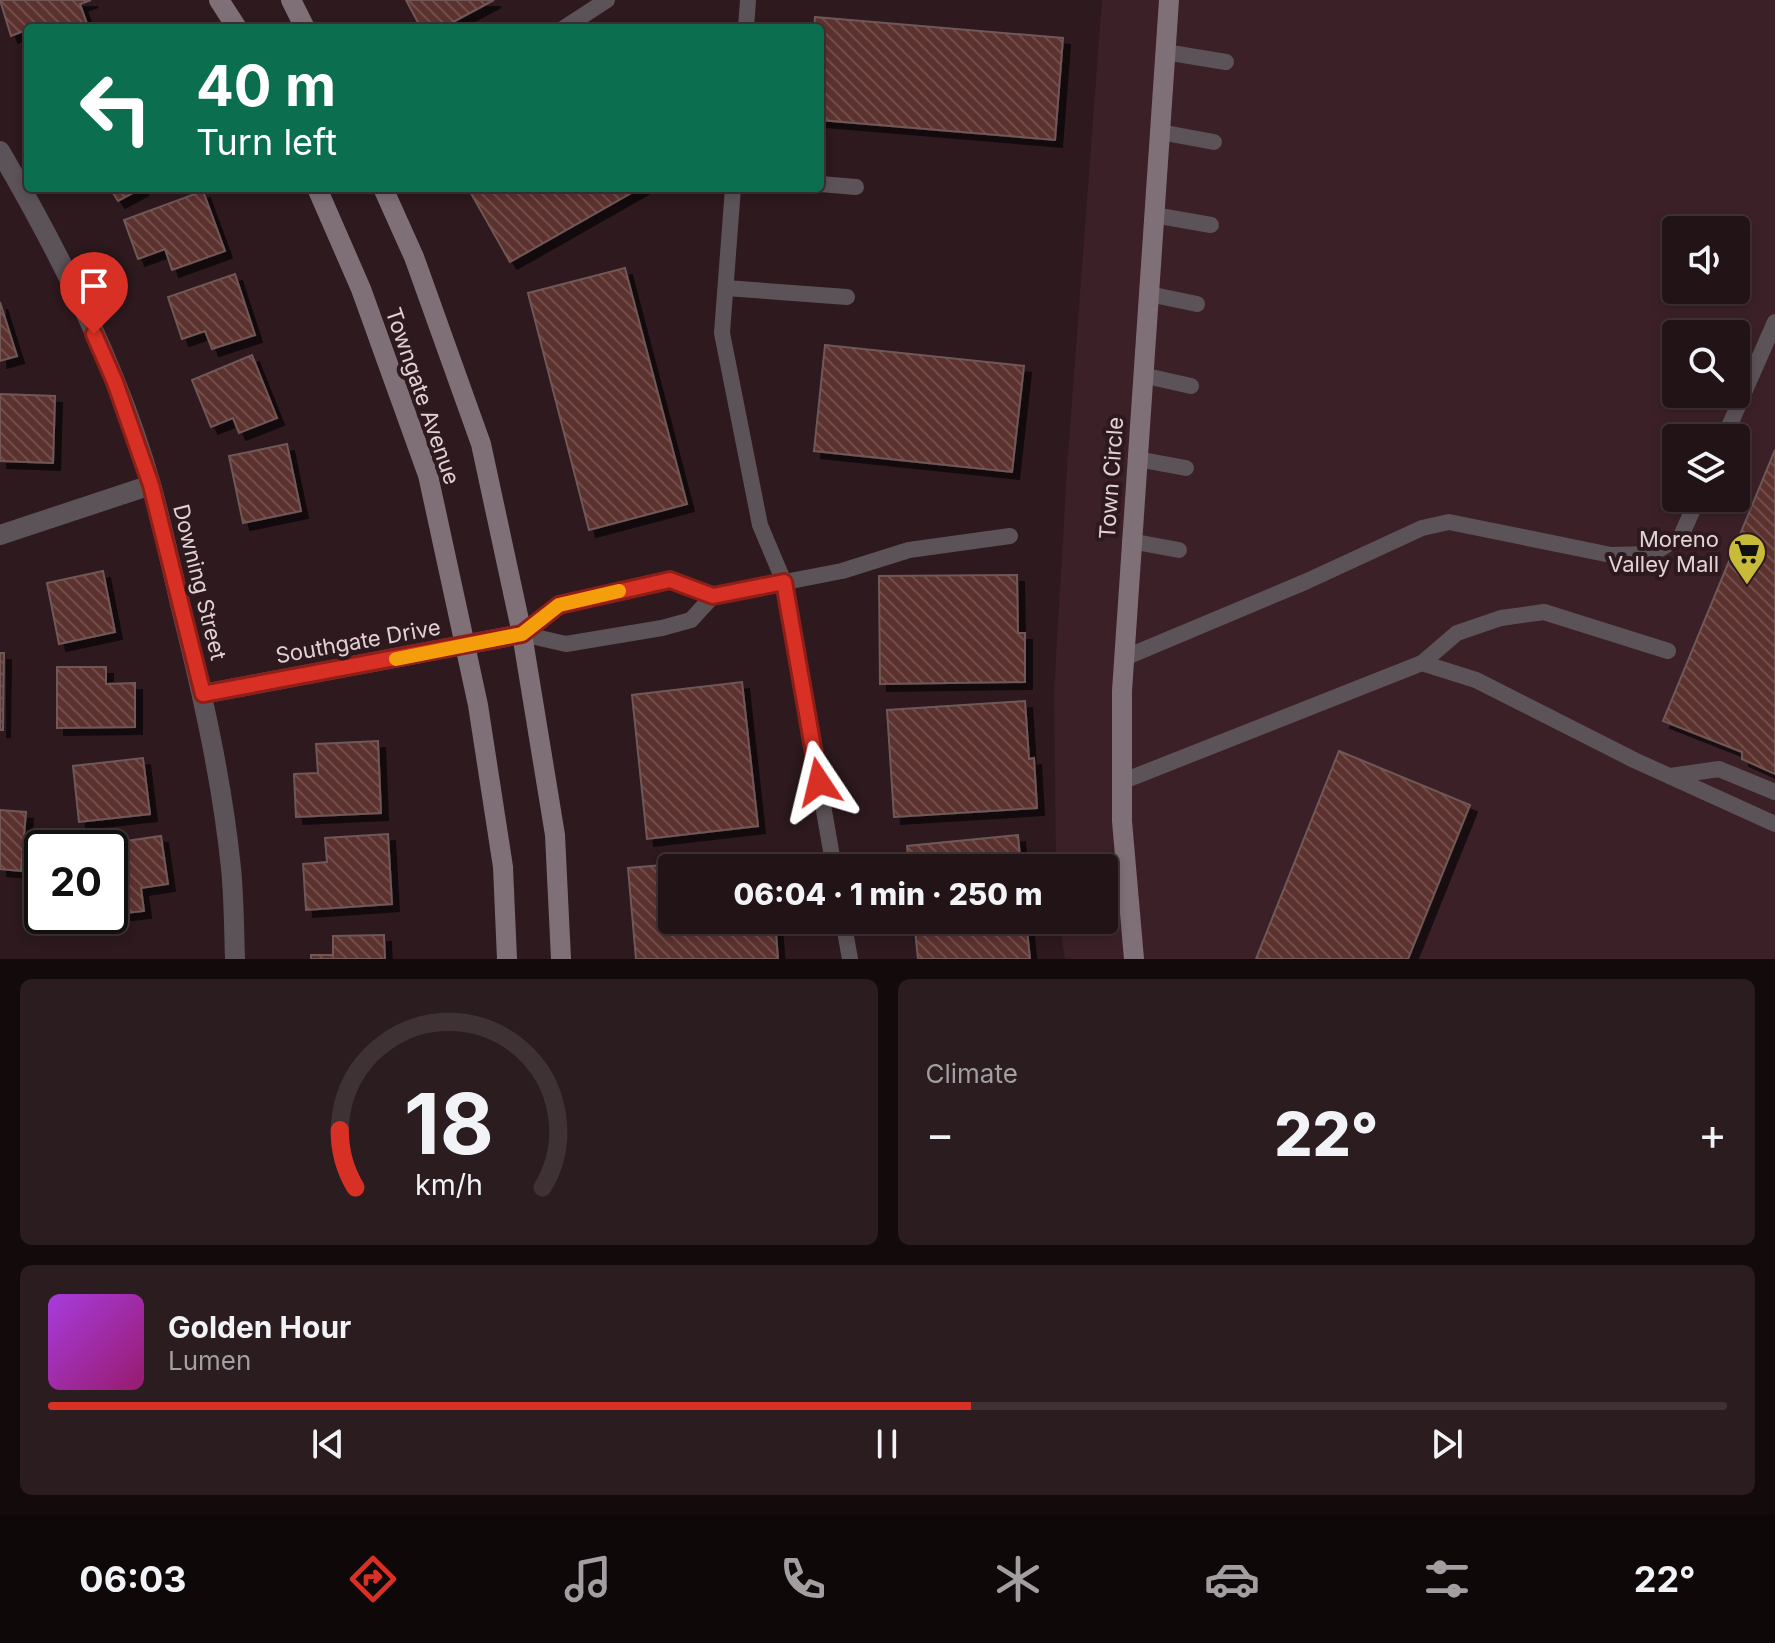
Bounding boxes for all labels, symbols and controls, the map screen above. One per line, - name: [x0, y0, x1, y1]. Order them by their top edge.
- text: 40 m: [196, 52, 336, 120]
- icon: left: [64, 56, 168, 160]
- text: Turn left: [196, 120, 337, 164]
- map controls: [1662, 216, 1750, 512]
- button: sound: [1662, 216, 1750, 304]
- pin: [60, 252, 128, 334]
- icon: arrive: [72, 264, 116, 308]
- street label: Towngate Avenue: [381, 304, 465, 488]
- button: search: [1662, 320, 1750, 408]
- street label: Town Circle: [1094, 416, 1128, 540]
- button: layers: [1662, 424, 1750, 512]
- street label: Downing Street: [168, 501, 232, 663]
- place label: Moreno Valley Mall: [1608, 526, 1719, 577]
- supermarket icon: Moreno Valley Mall: [1726, 531, 1768, 586]
- street label: Southgate Drive: [274, 614, 442, 668]
- position arrow: [777, 740, 861, 824]
- speed limit sign: 20: [24, 830, 128, 934]
- text: 06:04 · 1 min · 250 m: [734, 876, 1043, 912]
- text: Climate: [926, 1058, 1018, 1089]
- text: 18: [404, 1073, 494, 1174]
- text: 22°: [1274, 1098, 1378, 1170]
- text: −: [926, 1107, 955, 1161]
- text: +: [1698, 1107, 1727, 1161]
- text: km/h: [415, 1167, 483, 1202]
- text: Golden Hour: [168, 1309, 351, 1345]
- text: Lumen: [168, 1345, 251, 1376]
- icon: previous: [306, 1422, 350, 1466]
- icon: pause: [865, 1422, 909, 1466]
- icon: next: [1425, 1422, 1469, 1466]
- icon: directions: [345, 1551, 401, 1607]
- icon: music: [560, 1551, 616, 1607]
- icon: phone: [775, 1551, 831, 1607]
- icon: climate: [990, 1551, 1046, 1607]
- icon: car: [1204, 1551, 1260, 1607]
- icon: filters: [1419, 1551, 1475, 1607]
- text: 06:03: [79, 1557, 187, 1601]
- text: 22°: [1634, 1557, 1696, 1601]

